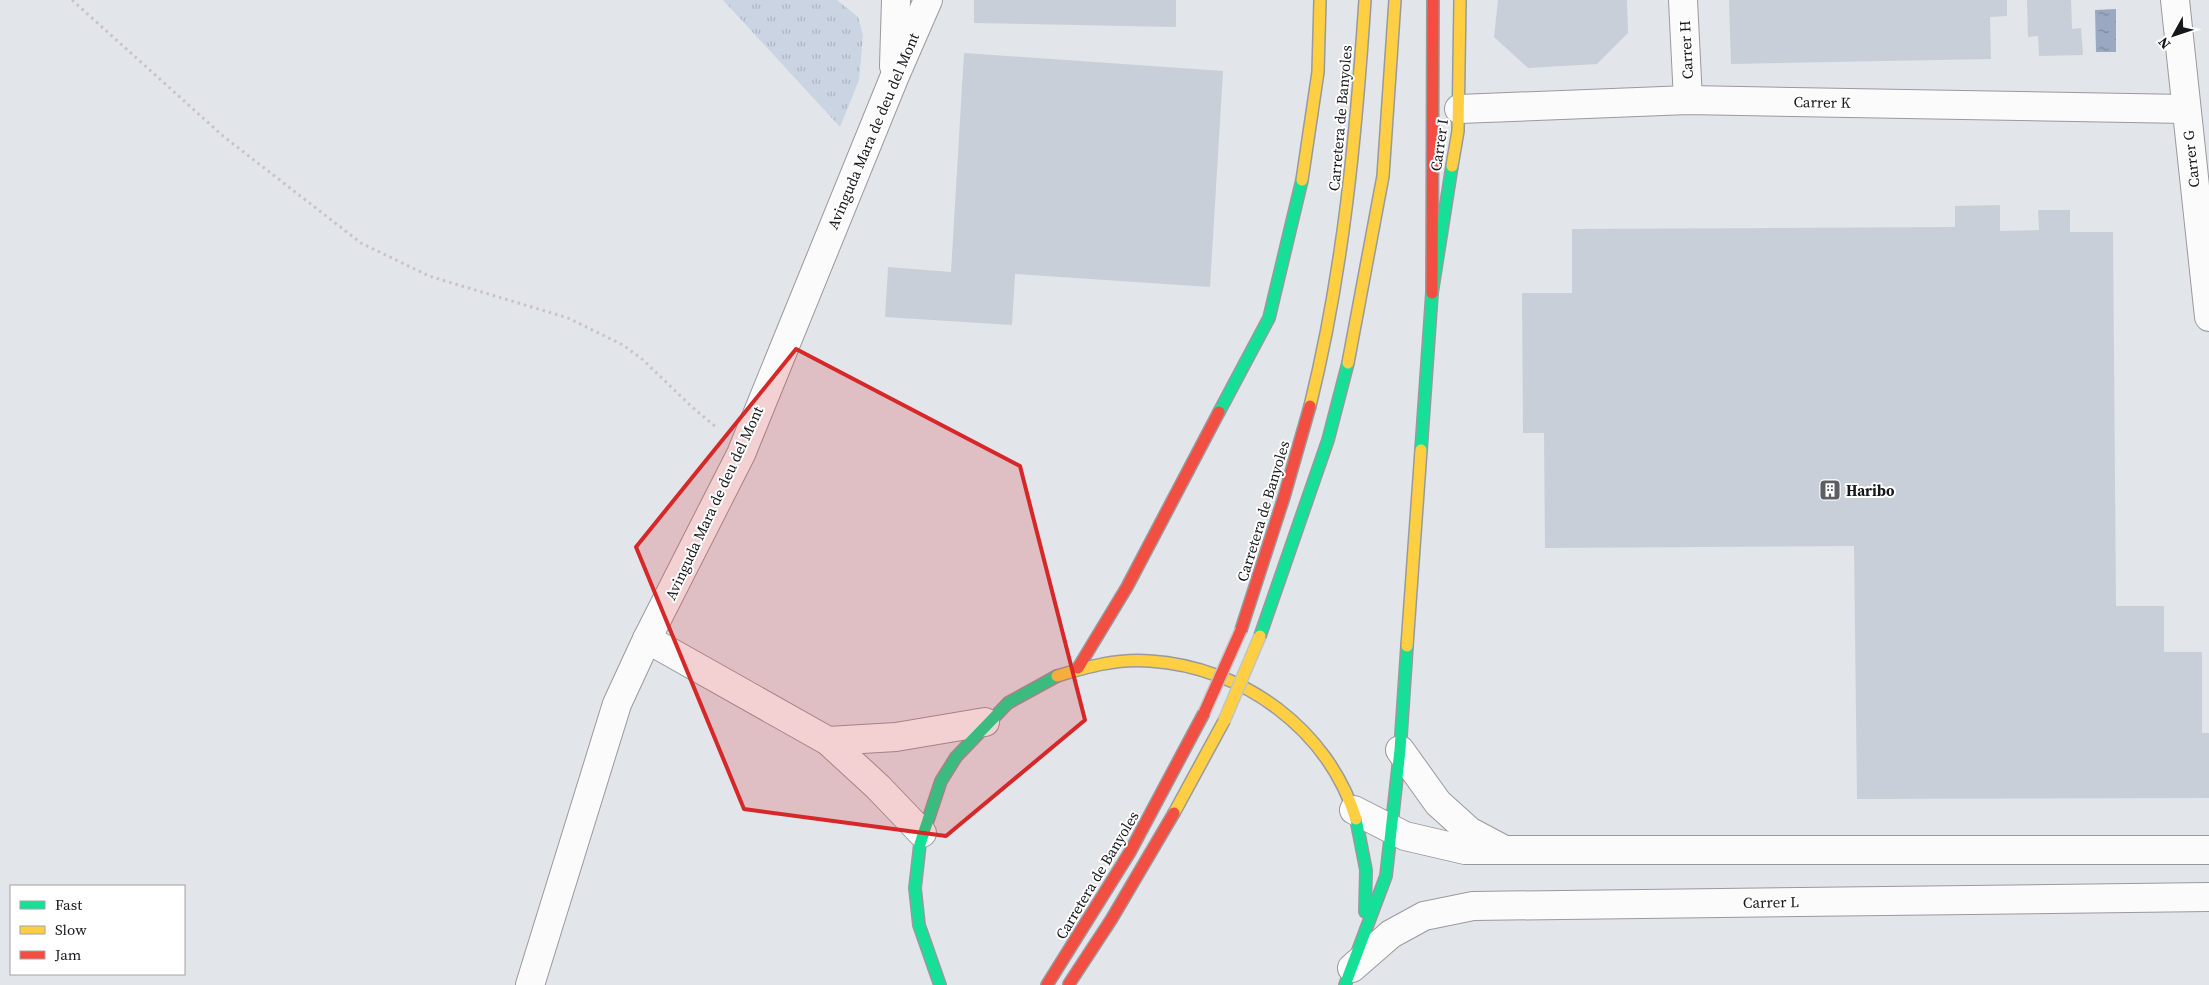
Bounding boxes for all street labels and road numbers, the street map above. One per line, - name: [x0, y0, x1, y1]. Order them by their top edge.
- street label: Carrer H: [1674, 20, 1698, 80]
- street label: Avinguda Mara de deu del Mont: [822, 29, 924, 232]
- street label: Carretera de Banyoles: [1323, 44, 1357, 192]
- street label: Carrer K: [1793, 91, 1851, 113]
- street label: Carrer I: [1425, 117, 1453, 173]
- street label: Carrer G: [2178, 129, 2204, 189]
- street label: Avinguda Mara de deu del Mont: [660, 403, 768, 603]
- street label: Carretera de Banyoles: [1232, 438, 1294, 584]
- street label: Carretera de Banyoles: [1050, 807, 1144, 943]
- street label: Carrer L: [1743, 891, 1799, 913]

